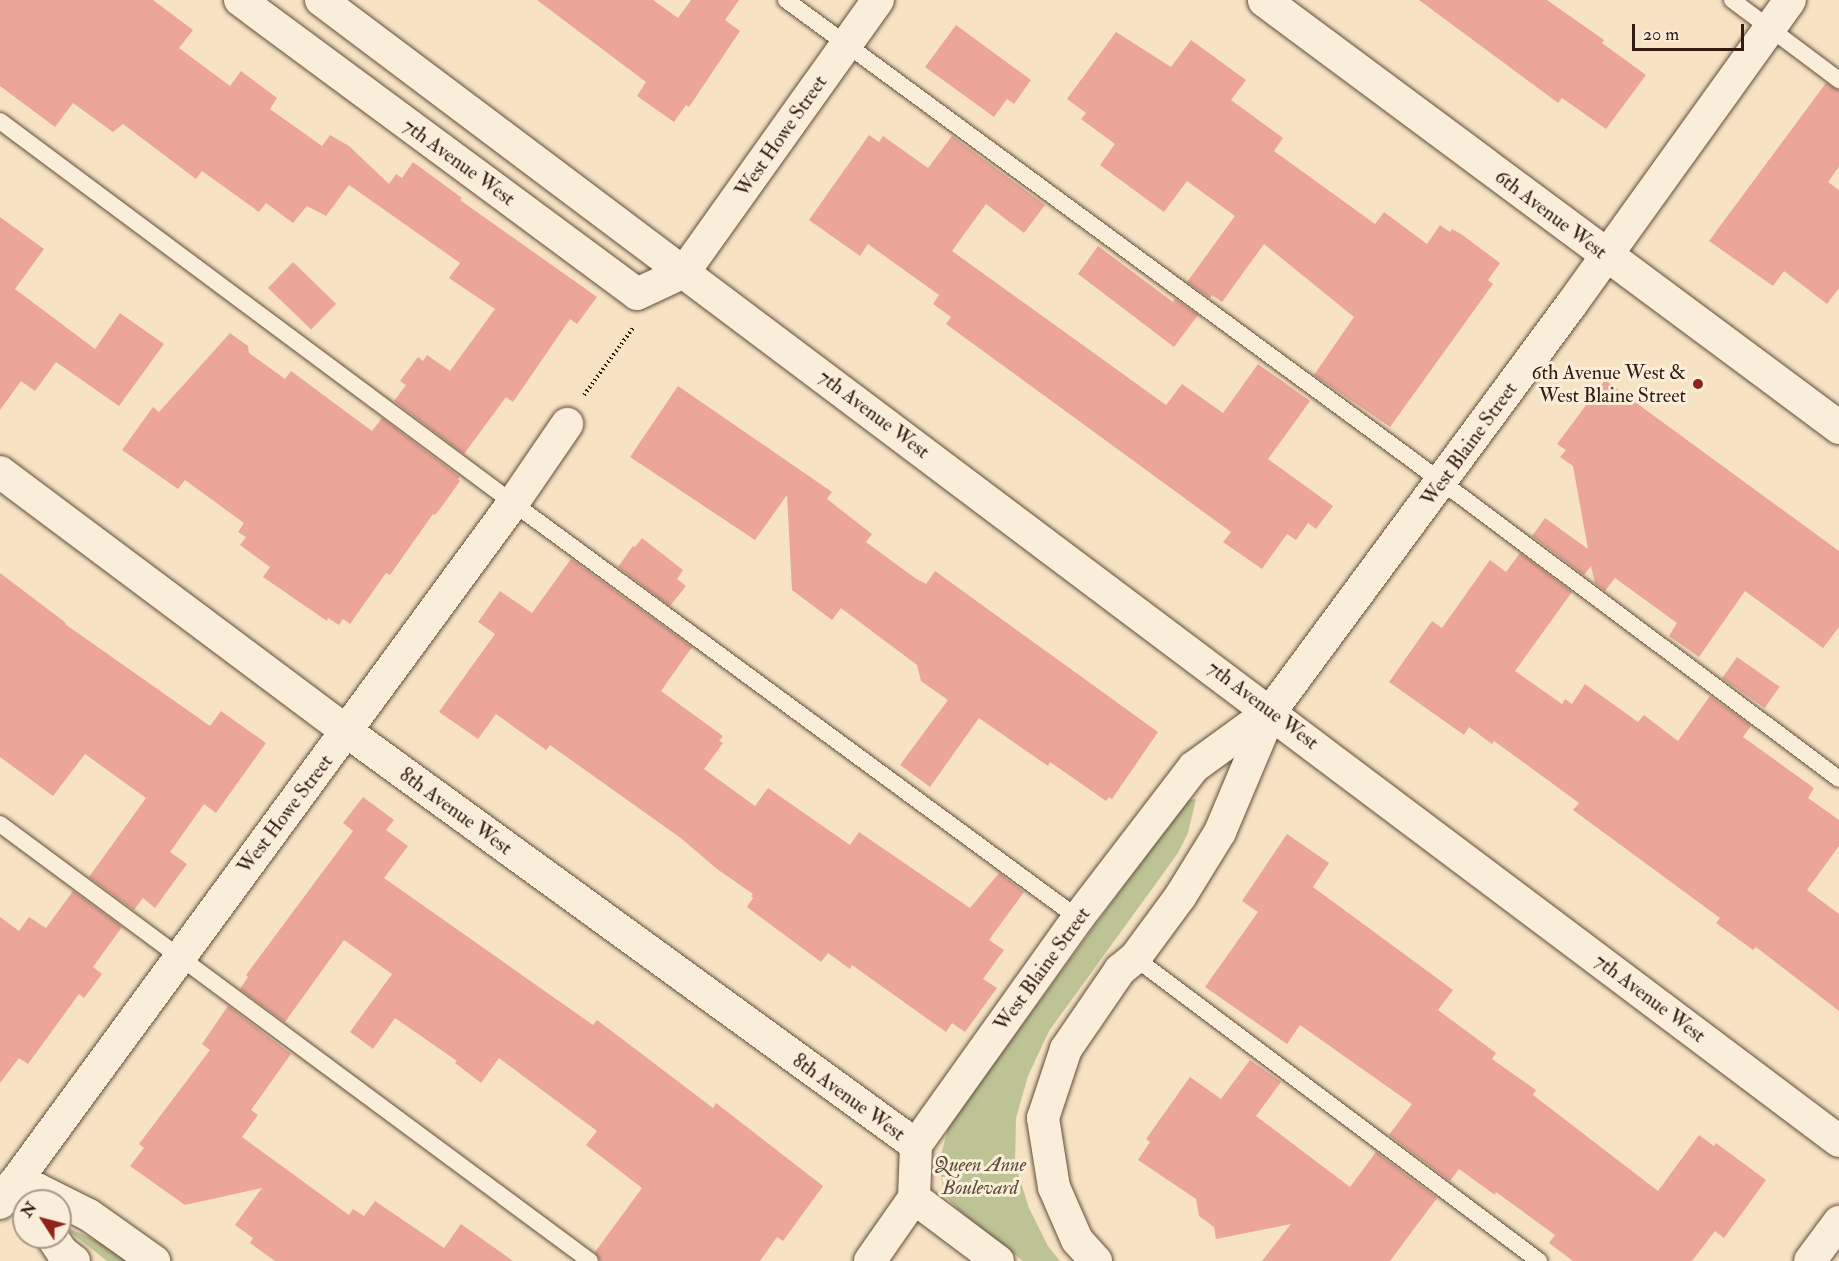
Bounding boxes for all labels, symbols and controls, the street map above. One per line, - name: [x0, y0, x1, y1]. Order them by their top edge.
- scale bar: [1635, 12, 1748, 50]
- text: 20 m: [1643, 23, 1679, 46]
- street label: West Howe Street: [730, 71, 832, 201]
- street label: 7th Avenue West: [398, 113, 520, 211]
- street label: 6th Avenue West: [1490, 164, 1612, 264]
- place label: 6th Avenue West & West Blaine Street: [1531, 360, 1686, 407]
- street label: 7th Avenue West: [814, 364, 934, 464]
- street label: West Blaine Street: [1416, 377, 1522, 511]
- marker: 6th Avenue West & West Blaine Street: [1691, 377, 1705, 391]
- street label: 7th Avenue West: [1203, 655, 1323, 755]
- street label: West Howe Street: [232, 750, 338, 878]
- street label: 8th Avenue West: [395, 762, 517, 860]
- street label: West Blaine Street: [989, 902, 1095, 1036]
- street label: 7th Avenue West: [1590, 948, 1710, 1048]
- street label: 8th Avenue West: [788, 1048, 910, 1146]
- park label: Queen Anne Boulevard: [934, 1153, 1026, 1200]
- north arrow: [12, 1189, 72, 1249]
- text: N: [17, 1198, 41, 1221]

